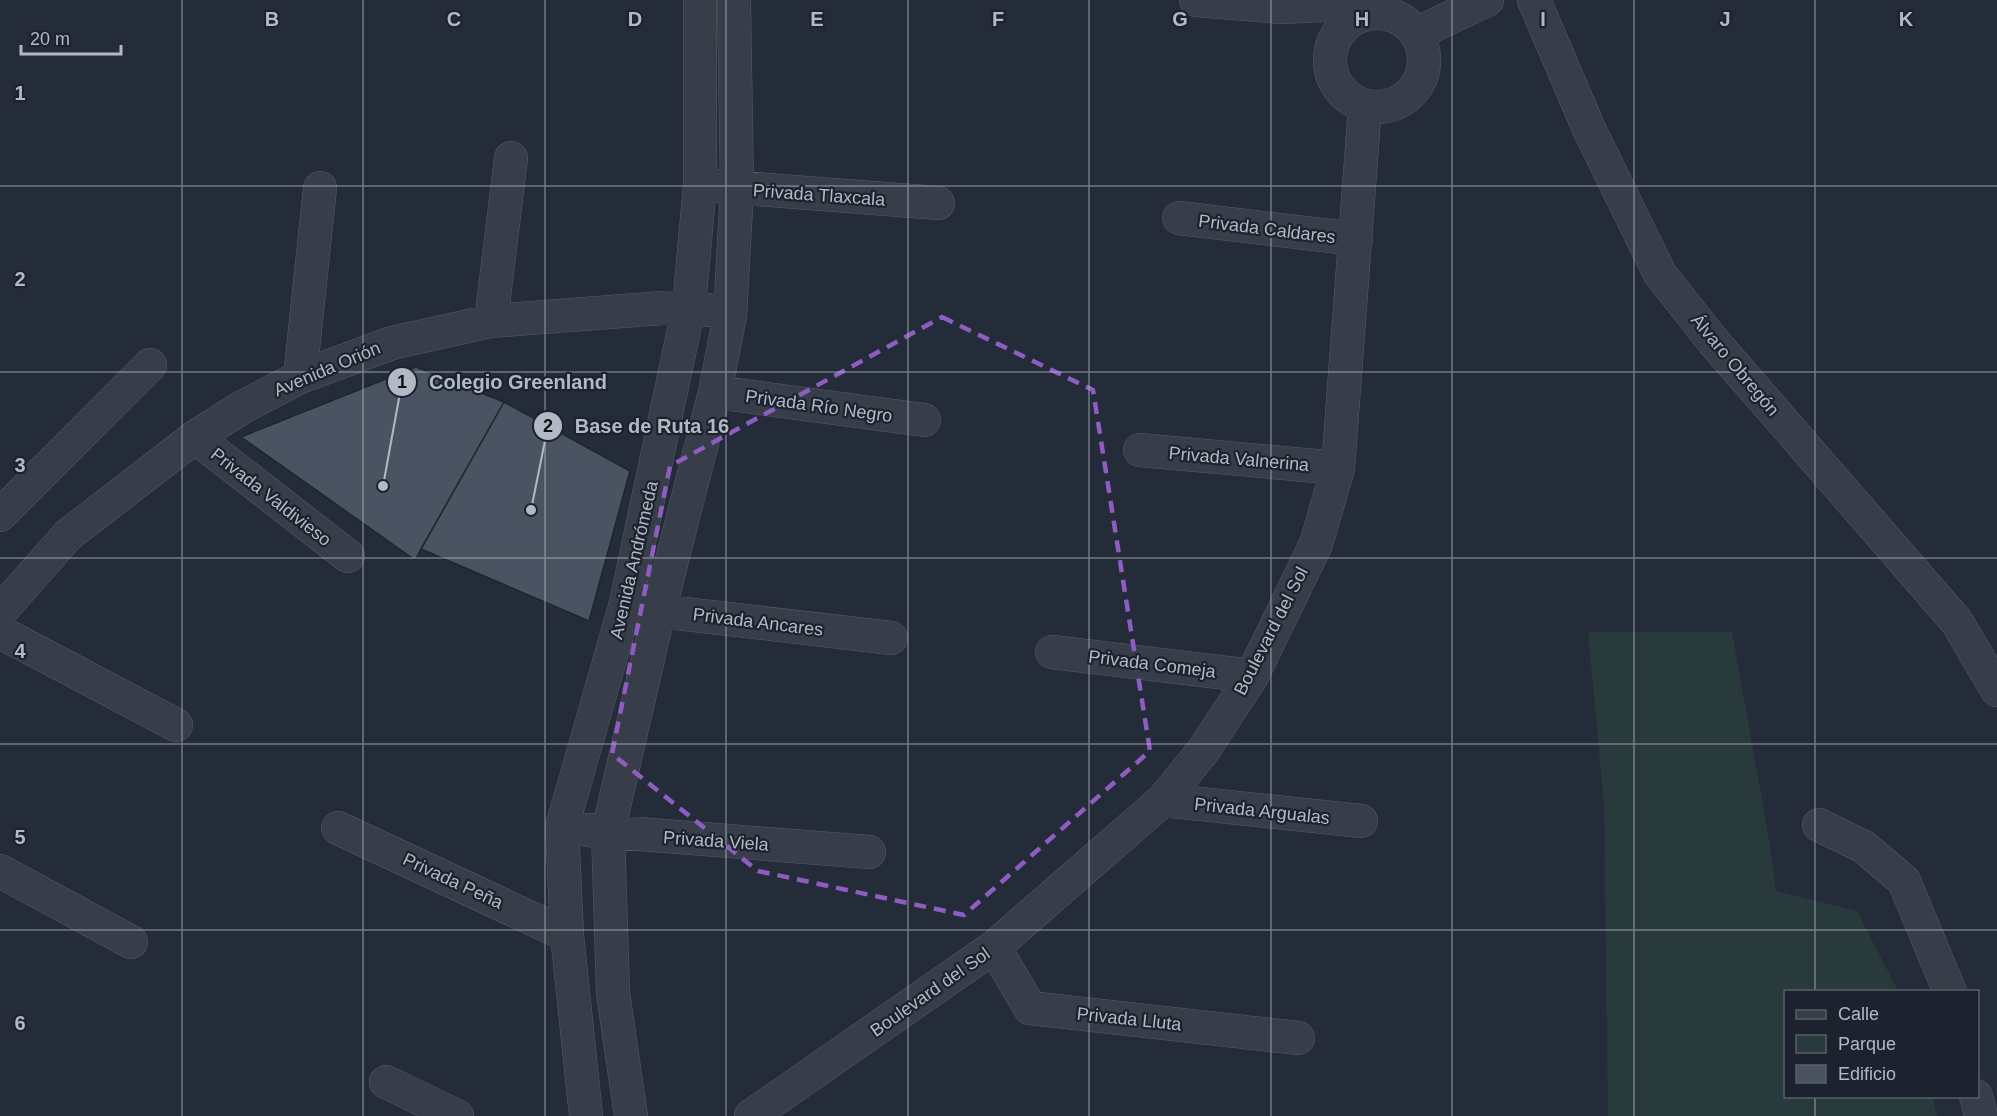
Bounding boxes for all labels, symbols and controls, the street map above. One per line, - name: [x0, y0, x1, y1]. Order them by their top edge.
- text: B: [265, 8, 279, 30]
- text: C: [447, 8, 461, 30]
- text: D: [628, 8, 642, 30]
- text: E: [810, 8, 824, 30]
- text: F: [992, 8, 1004, 30]
- text: G: [1172, 8, 1188, 30]
- text: H: [1355, 8, 1369, 30]
- text: I: [1540, 8, 1546, 30]
- text: J: [1719, 8, 1731, 30]
- text: K: [1899, 8, 1914, 30]
- scale bar: [21, 18, 122, 56]
- text: 20 m: [30, 29, 70, 49]
- text: 1: [14, 82, 26, 104]
- street label: Privada Tlaxcala: [752, 180, 887, 210]
- street label: Privada Caldares: [1197, 211, 1337, 247]
- text: 2: [14, 268, 26, 290]
- street label: Álvaro Obregón: [1687, 310, 1783, 420]
- street label: Avenida Orión: [271, 338, 383, 400]
- callout: Colegio Greenland: [387, 363, 619, 401]
- text: Colegio Greenland: [429, 371, 607, 393]
- text: 1: [397, 372, 407, 392]
- street label: Privada Río Negro: [744, 386, 894, 426]
- callout: Base de Ruta 16: [533, 407, 742, 445]
- text: Base de Ruta 16: [575, 415, 729, 437]
- text: 2: [543, 416, 553, 436]
- street label: Privada Valnerina: [1168, 443, 1311, 475]
- street label: Privada Valdivieso: [207, 444, 335, 550]
- text: 3: [14, 454, 26, 476]
- street label: Avenida Andrómeda: [606, 478, 662, 641]
- street label: Boulevard del Sol: [1230, 564, 1312, 698]
- street label: Privada Ancares: [692, 604, 824, 640]
- text: 4: [14, 640, 26, 662]
- street label: Privada Comeja: [1087, 646, 1218, 682]
- street label: Privada Argualas: [1193, 794, 1331, 828]
- text: 5: [14, 826, 26, 848]
- street label: Privada Viela: [663, 827, 770, 855]
- street label: Privada Peña: [400, 849, 507, 913]
- street label: Boulevard del Sol: [866, 943, 994, 1041]
- legend: [1784, 990, 1979, 1098]
- street label: Privada Lluta: [1076, 1004, 1183, 1035]
- text: Calle: [1838, 1004, 1879, 1024]
- text: 6: [14, 1012, 26, 1034]
- text: Parque: [1838, 1034, 1896, 1054]
- text: Edificio: [1838, 1064, 1896, 1084]

